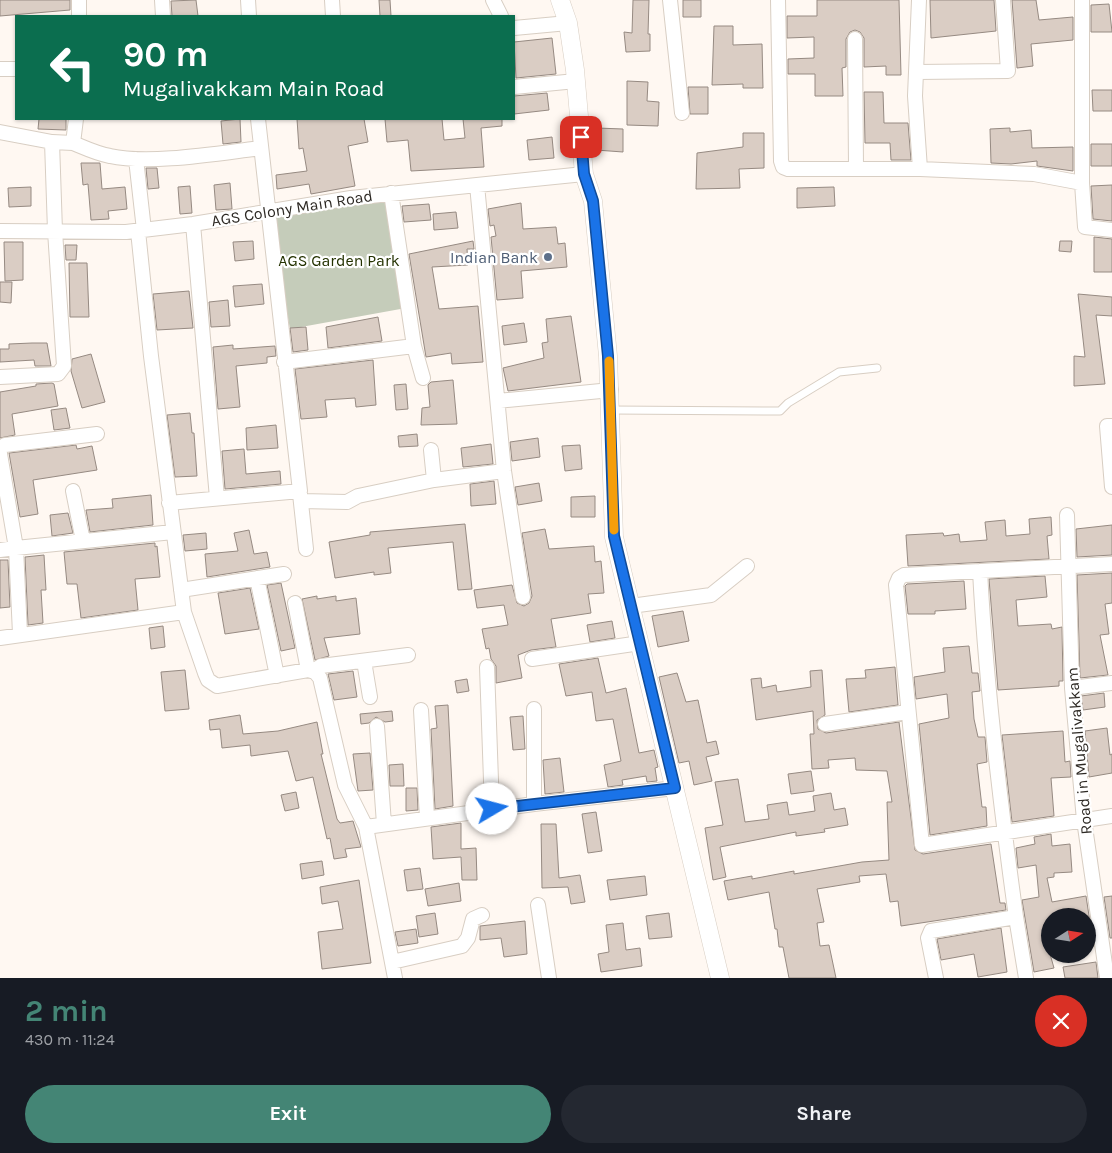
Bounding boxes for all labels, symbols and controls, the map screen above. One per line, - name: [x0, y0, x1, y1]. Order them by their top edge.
- text: 90 m: [123, 34, 209, 75]
- icon: left: [40, 35, 105, 100]
- text: Mugalivakkam Main Road: [123, 76, 385, 102]
- pin: [560, 116, 602, 158]
- icon: arrive: [567, 123, 595, 151]
- street label: AGS Colony Main Road: [210, 186, 374, 230]
- place label: Indian Bank: [450, 248, 538, 267]
- park label: AGS Garden Park: [278, 251, 400, 270]
- marker: Indian Bank: [542, 251, 554, 263]
- street label: Road in Mugalivakkam: [1062, 667, 1096, 835]
- position arrow: [465, 782, 517, 834]
- north arrow: [1041, 908, 1096, 962]
- map controls: [1041, 908, 1096, 963]
- text: 2 min: [25, 993, 108, 1029]
- button: close: [1035, 995, 1087, 1047]
- text: 430 m · 11:24: [25, 1030, 115, 1049]
- button: Exit: [25, 1085, 551, 1143]
- button: Share: [561, 1085, 1087, 1143]

